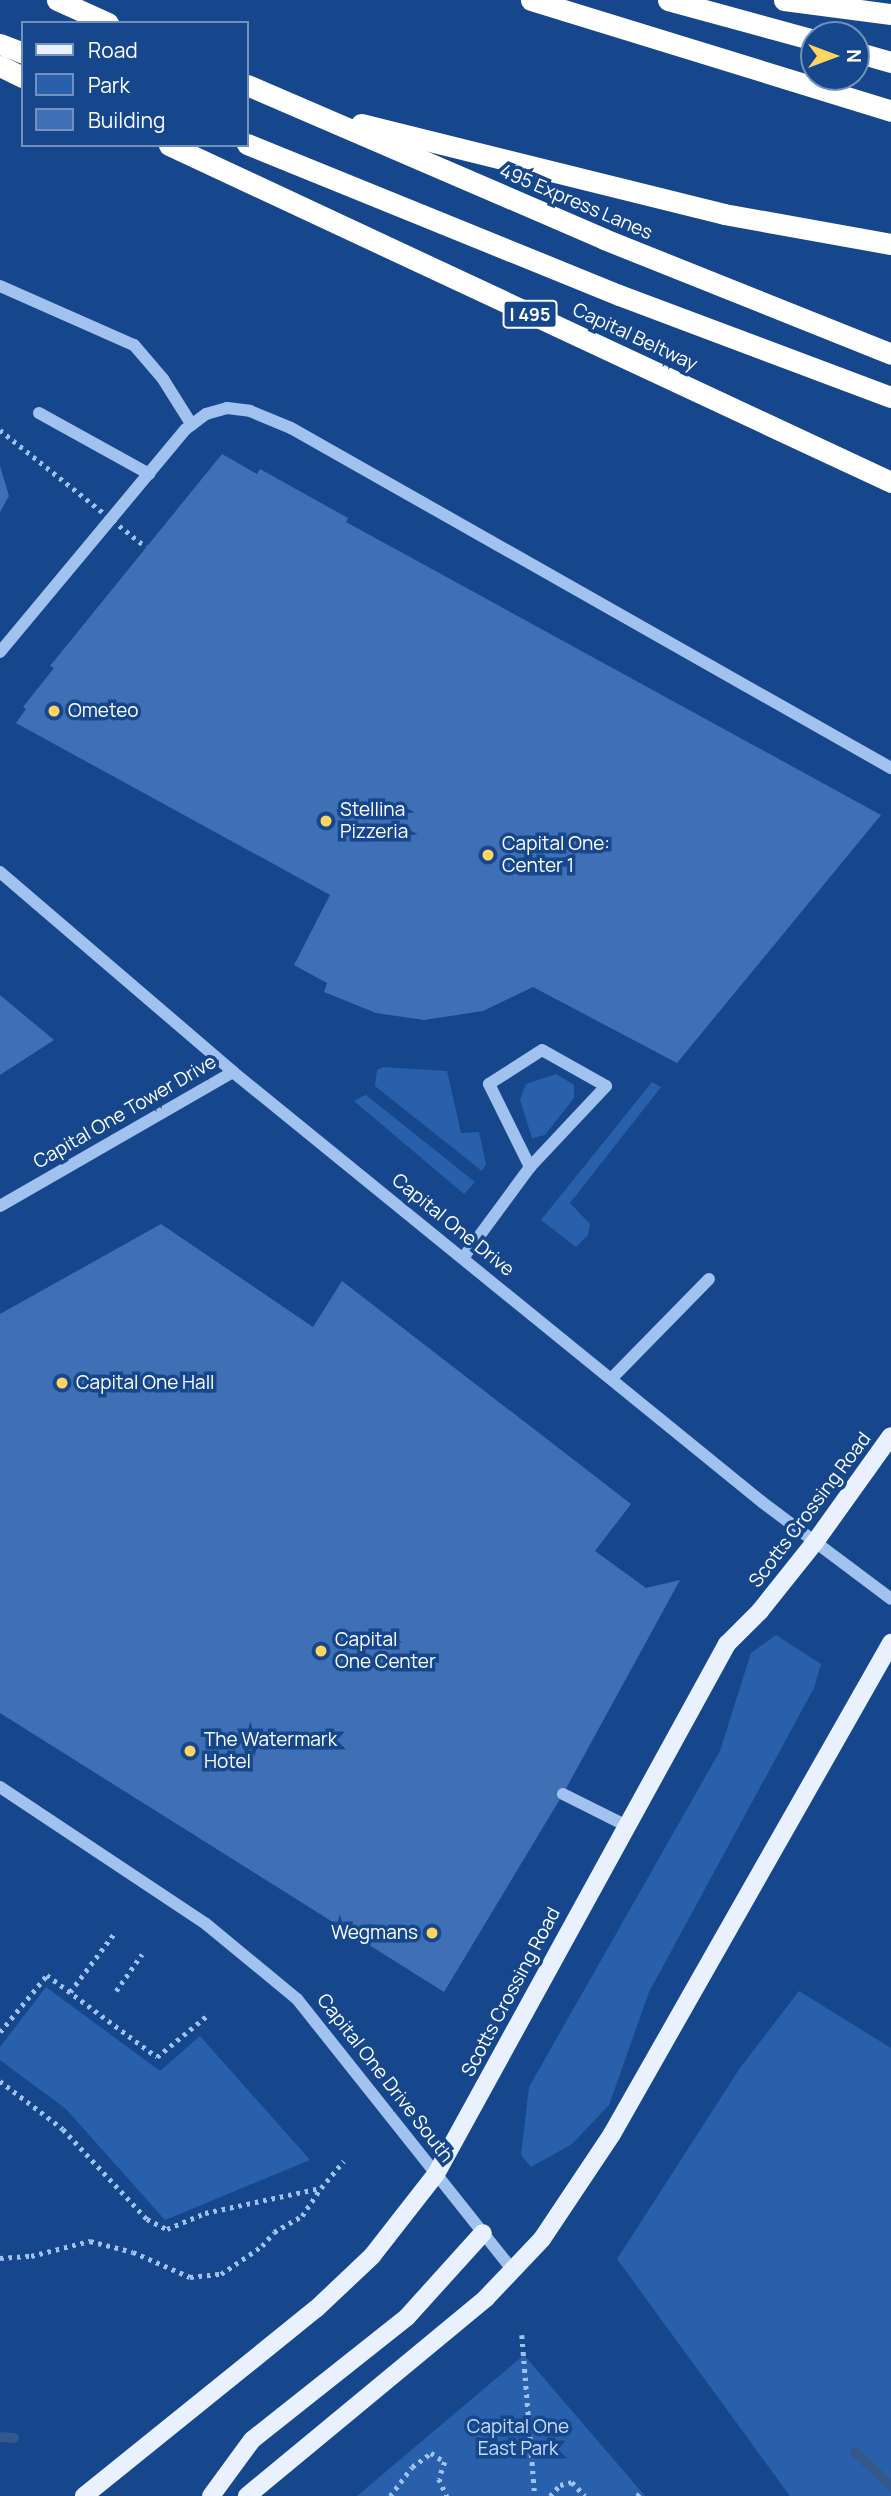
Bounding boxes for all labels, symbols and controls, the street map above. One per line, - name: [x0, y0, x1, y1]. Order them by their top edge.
- legend: [21, 21, 248, 147]
- north arrow: [800, 21, 870, 91]
- text: Road: [88, 36, 138, 64]
- text: N: [841, 49, 867, 63]
- text: Park: [88, 71, 130, 99]
- text: Building: [88, 106, 165, 134]
- street label: 495 Express Lanes: [496, 160, 656, 244]
- street label: Capital Beltway: [569, 298, 701, 376]
- road number: I 495: [502, 300, 558, 328]
- place label: Ometeo: [68, 700, 138, 722]
- marker: Ometeo: [46, 703, 62, 719]
- place label: Stellina Pizzeria: [340, 799, 408, 843]
- marker: Stellina Pizzeria: [318, 813, 334, 829]
- place label: Capital One: Center 1: [502, 833, 610, 877]
- marker: Capital One: Center 1: [480, 847, 496, 863]
- street label: Capital One Tower Drive: [30, 1050, 220, 1174]
- street label: Capital One Drive: [387, 1169, 519, 1281]
- place label: Capital One Hall: [76, 1372, 215, 1394]
- marker: Capital One Hall: [54, 1375, 70, 1391]
- street label: Scotts Crossing Road: [744, 1428, 876, 1592]
- place label: Capital One Center: [335, 1629, 436, 1673]
- marker: Capital One Center: [313, 1643, 329, 1659]
- place label: The Watermark Hotel: [204, 1729, 337, 1773]
- marker: The Watermark Hotel: [182, 1743, 198, 1759]
- street label: Scotts Crossing Road: [457, 1904, 565, 2080]
- place label: Wegmans: [331, 1922, 418, 1944]
- marker: Wegmans: [424, 1925, 440, 1941]
- street label: Capital One Drive South: [312, 1989, 458, 2167]
- park label: Capital One East Park: [467, 2416, 569, 2460]

